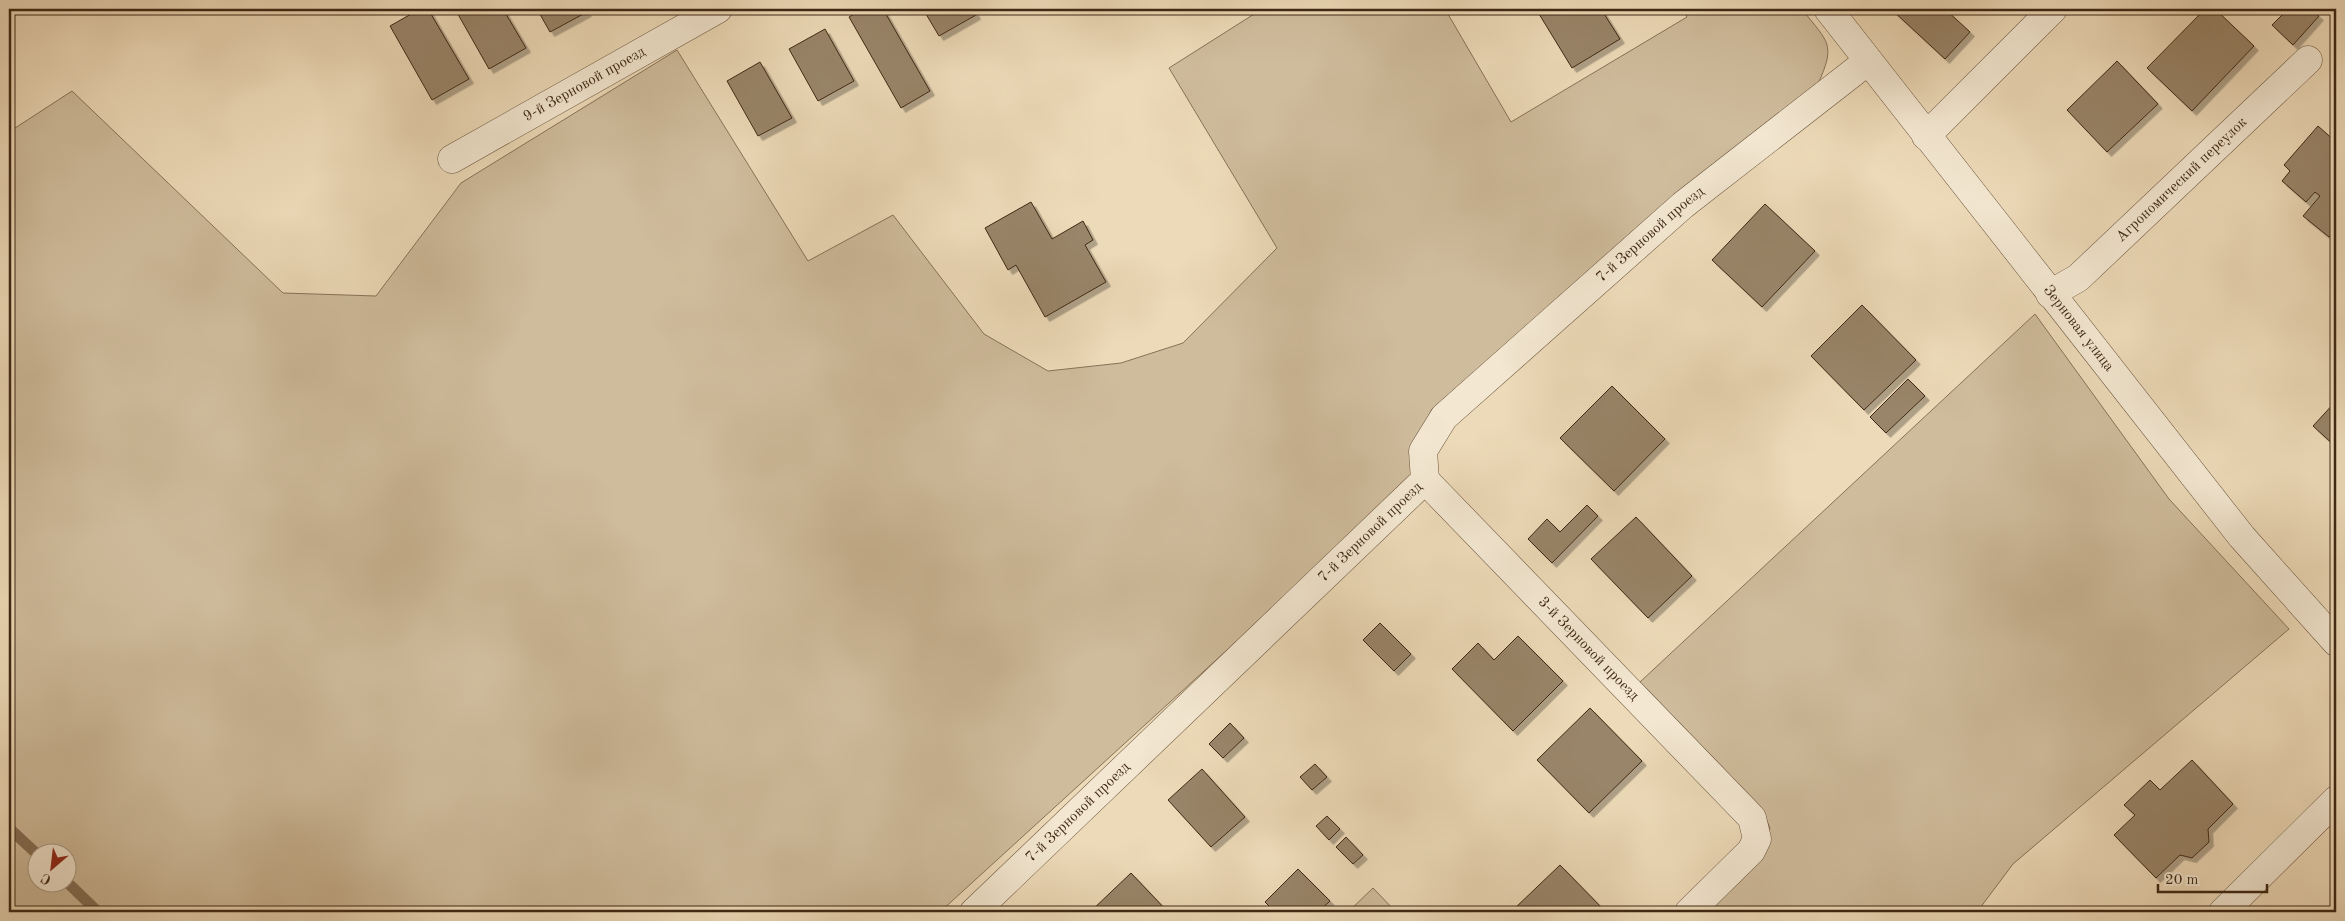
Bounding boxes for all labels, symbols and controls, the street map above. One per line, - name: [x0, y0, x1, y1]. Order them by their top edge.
- street label: 9-й Зерновой проезд: [521, 44, 649, 125]
- street label: Агрономический переулок: [2113, 114, 2250, 245]
- street label: 7-й Зерновой проезд: [1594, 184, 1708, 285]
- street label: Зерновая улица: [2040, 283, 2117, 375]
- street label: 7-й Зерновой проезд: [1316, 479, 1426, 585]
- street label: 3-й Зерновой проезд: [1535, 594, 1642, 704]
- street label: 7-й Зерновой проезд: [1023, 759, 1133, 865]
- north arrow: [28, 844, 78, 894]
- scale bar: [2158, 861, 2266, 893]
- text: С: [39, 870, 54, 887]
- text: 20 m: [2165, 873, 2199, 888]

